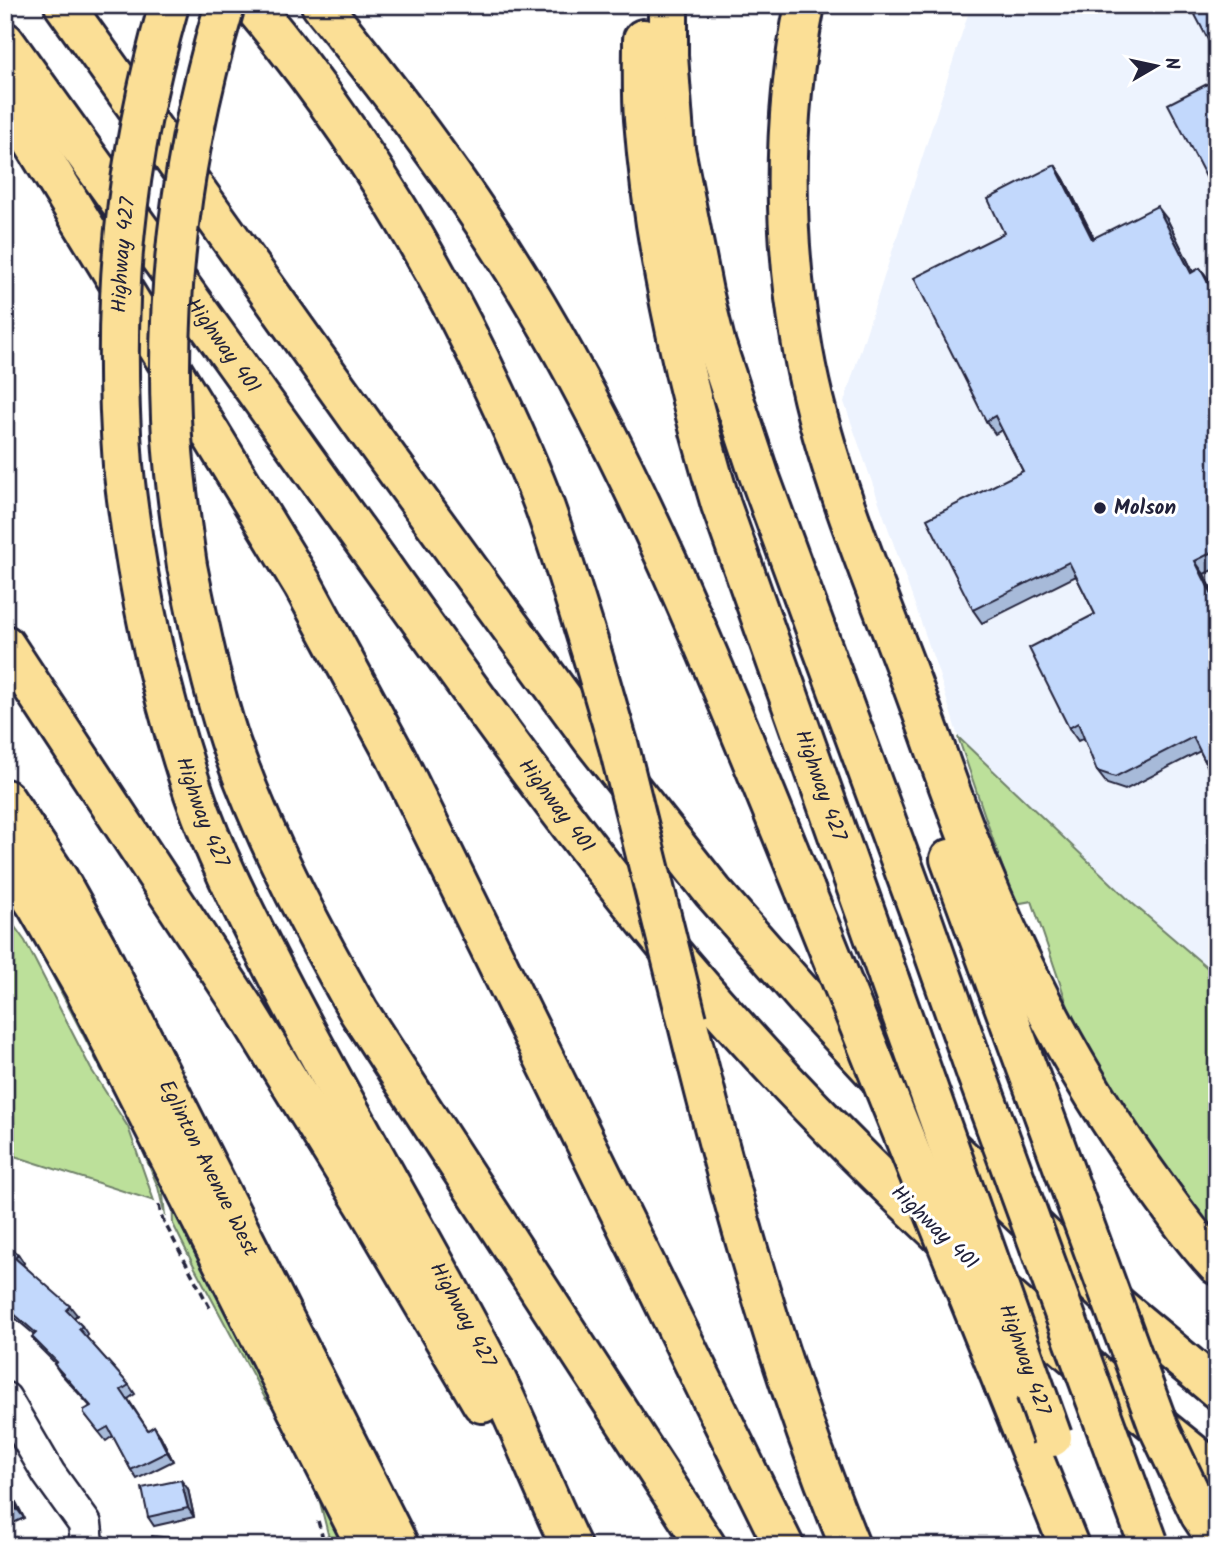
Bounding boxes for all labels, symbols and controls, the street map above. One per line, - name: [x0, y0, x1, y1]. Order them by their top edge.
- north arrow: [1120, 32, 1190, 102]
- text: N: [1155, 55, 1187, 72]
- street label: Highway 427: [103, 194, 145, 314]
- street label: Highway 401: [177, 291, 269, 401]
- place label: Molson: [1114, 492, 1176, 525]
- marker: Molson: [1092, 500, 1108, 516]
- street label: Highway 427: [785, 725, 856, 847]
- street label: Highway 401: [509, 752, 603, 860]
- street label: Highway 427: [166, 753, 238, 874]
- street label: Eglinton Avenue West: [150, 1074, 267, 1263]
- street label: Highway 401: [883, 1178, 985, 1278]
- street label: Highway 427: [420, 1256, 505, 1375]
- street label: Highway 427: [989, 1299, 1060, 1421]

